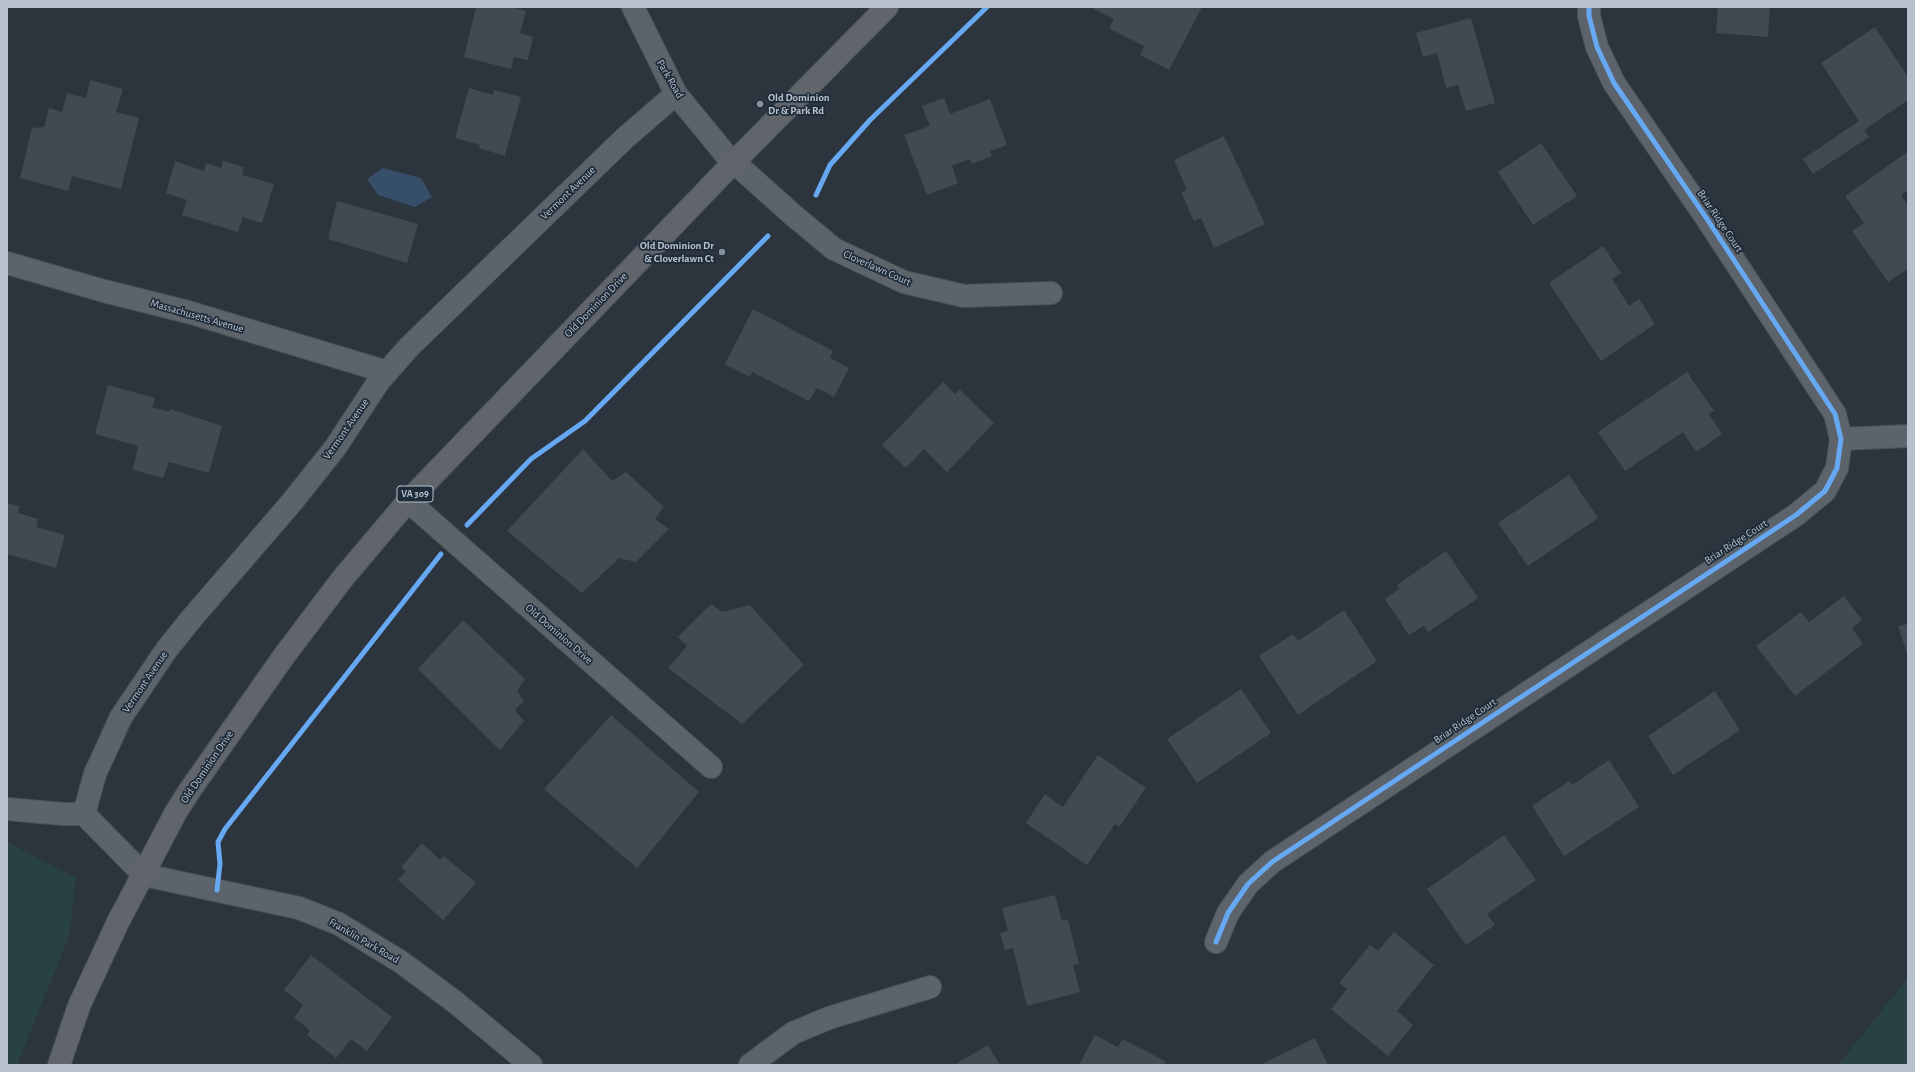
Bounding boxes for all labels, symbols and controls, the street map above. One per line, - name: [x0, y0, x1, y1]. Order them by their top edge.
- street label: Park Road: [654, 57, 686, 101]
- place label: Old Dominion Dr & Park Rd: [768, 91, 830, 117]
- marker: Old Dominion Dr & Park Rd: [755, 99, 765, 109]
- street label: Vermont Avenue: [538, 163, 598, 223]
- street label: Briar Ridge Court: [1694, 187, 1746, 255]
- place label: Old Dominion Dr & Cloverlawn Ct: [640, 239, 714, 265]
- marker: Old Dominion Dr & Cloverlawn Ct: [717, 247, 727, 257]
- street label: Cloverlawn Court: [841, 247, 913, 289]
- street label: Old Dominion Drive: [562, 270, 630, 340]
- street label: Massachusetts Avenue: [149, 296, 245, 336]
- street label: Vermont Avenue: [320, 396, 372, 462]
- road number: VA 309: [397, 486, 433, 502]
- street label: Briar Ridge Court: [1702, 517, 1770, 567]
- street label: Old Dominion Drive: [523, 601, 595, 667]
- street label: Vermont Avenue: [120, 649, 170, 715]
- street label: Briar Ridge Court: [1431, 695, 1499, 747]
- street label: Old Dominion Drive: [178, 728, 236, 806]
- street label: Franklin Park Road: [326, 916, 402, 966]

